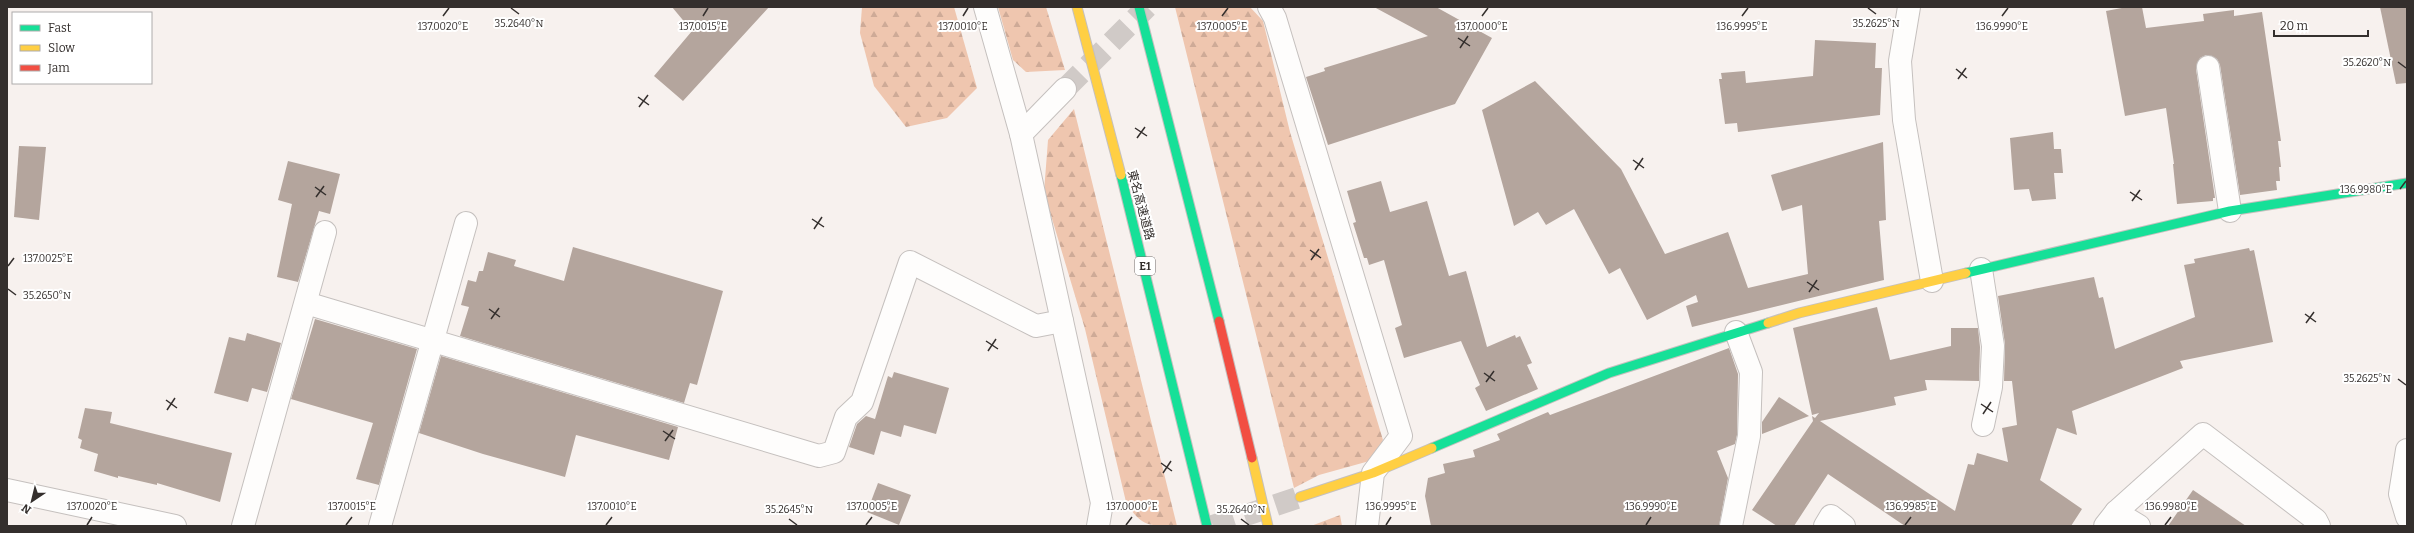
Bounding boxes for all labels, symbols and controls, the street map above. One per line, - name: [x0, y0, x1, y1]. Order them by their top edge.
- legend: [12, 12, 152, 84]
- scale bar: [2274, 12, 2368, 38]
- text: 35.2640°N: [495, 18, 543, 30]
- text: 35.2625°N: [1852, 18, 1900, 30]
- text: 20 m: [2280, 19, 2309, 33]
- text: Fast: [48, 21, 72, 35]
- text: 137.0020°E: [418, 21, 468, 33]
- text: 137.0015°E: [679, 21, 727, 33]
- text: 137.0010°E: [938, 21, 988, 33]
- text: 137.0005°E: [1197, 21, 1247, 33]
- text: 137.0000°E: [1456, 21, 1508, 33]
- text: 136.9995°E: [1717, 21, 1767, 33]
- text: 136.9990°E: [1976, 21, 2028, 33]
- text: Slow: [48, 41, 75, 55]
- text: 35.2620°N: [2343, 57, 2391, 69]
- text: Jam: [47, 61, 70, 75]
- street label: 東名高速道路: [1125, 168, 1157, 242]
- text: 136.9980°E: [2340, 184, 2392, 196]
- text: 137.0025°E: [23, 253, 73, 265]
- road number: E1: [1135, 257, 1155, 275]
- text: 35.2650°N: [23, 290, 71, 302]
- text: 35.2625°N: [2343, 373, 2391, 385]
- north arrow: [12, 481, 52, 521]
- text: N: [19, 501, 34, 517]
- text: 137.0020°E: [67, 501, 117, 513]
- text: 137.0015°E: [328, 501, 376, 513]
- text: 137.0010°E: [587, 501, 637, 513]
- text: 137.0005°E: [847, 501, 897, 513]
- text: 137.0000°E: [1106, 501, 1158, 513]
- text: 136.9995°E: [1366, 501, 1416, 513]
- text: 136.9990°E: [1625, 501, 1677, 513]
- text: 136.9985°E: [1885, 501, 1937, 513]
- text: 136.9980°E: [2145, 501, 2197, 513]
- text: 35.2645°N: [765, 504, 813, 516]
- text: 35.2640°N: [1217, 504, 1265, 516]

